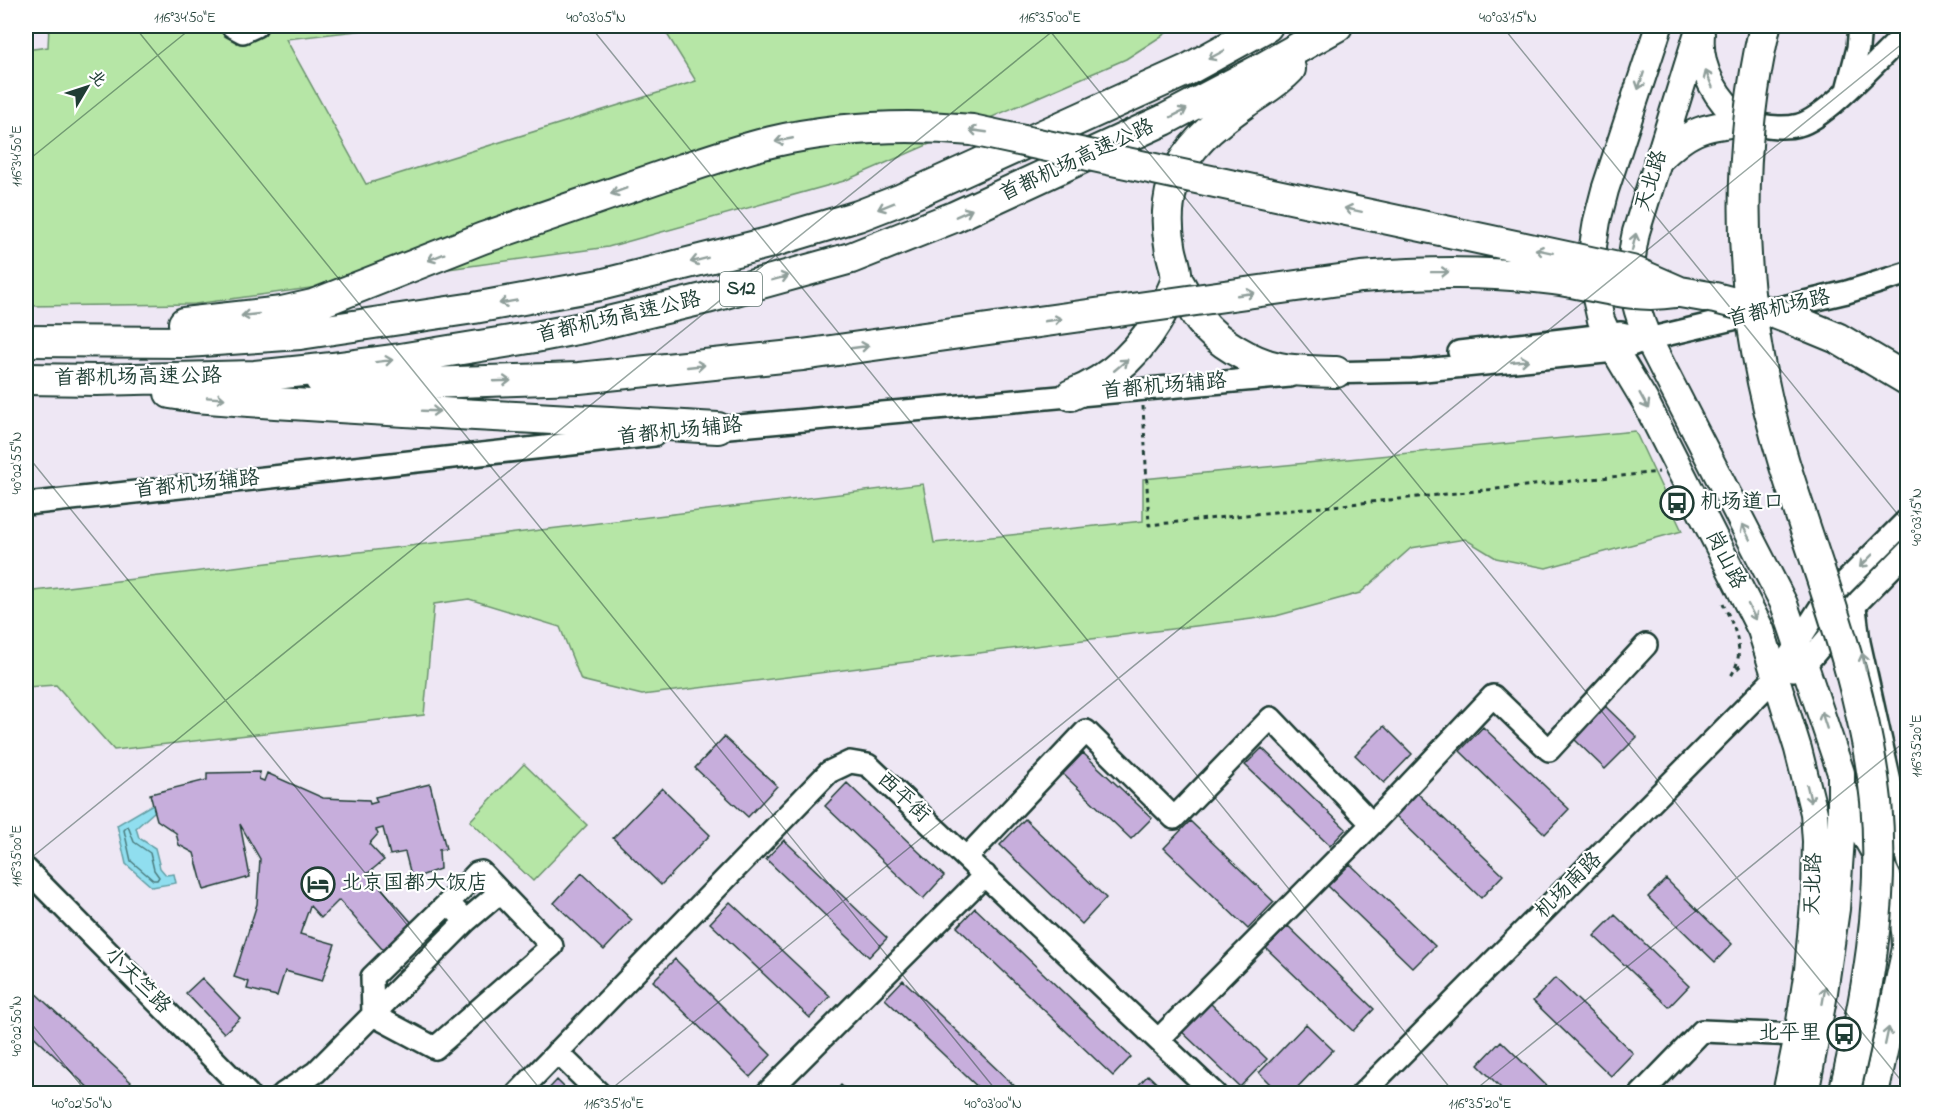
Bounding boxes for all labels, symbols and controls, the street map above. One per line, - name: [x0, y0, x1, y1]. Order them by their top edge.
- text: 116°34'50"E: [154, 7, 216, 29]
- text: 40°03'05"N: [566, 7, 626, 29]
- text: 116°35'00"E: [1019, 7, 1081, 29]
- text: 40°03'15"N: [1479, 7, 1537, 29]
- one-way arrow: [1208, 49, 1225, 61]
- north arrow: [57, 57, 117, 117]
- text: 北: [83, 65, 111, 93]
- one-way arrow: [1635, 71, 1646, 90]
- one-way arrow: [1703, 71, 1715, 89]
- one-way arrow: [1169, 107, 1187, 118]
- street label: 首都机场高速公路: [995, 112, 1159, 210]
- text: 116°34'50"E: [6, 125, 28, 187]
- one-way arrow: [968, 125, 988, 136]
- one-way arrow: [774, 134, 793, 146]
- street label: 天北路: [1628, 146, 1676, 216]
- one-way arrow: [610, 187, 629, 198]
- one-way arrow: [877, 201, 896, 212]
- one-way arrow: [1344, 204, 1364, 215]
- one-way arrow: [954, 207, 973, 218]
- one-way arrow: [1629, 232, 1640, 252]
- one-way arrow: [1535, 245, 1554, 256]
- one-way arrow: [427, 252, 445, 263]
- one-way arrow: [690, 255, 709, 267]
- one-way arrow: [1429, 266, 1449, 278]
- road number: S12: [720, 272, 762, 306]
- one-way arrow: [770, 272, 789, 283]
- street label: 首都机场路: [1724, 283, 1834, 335]
- street label: 首都机场高速公路: [534, 284, 704, 352]
- one-way arrow: [1236, 288, 1255, 299]
- one-way arrow: [499, 297, 519, 308]
- one-way arrow: [241, 310, 261, 321]
- one-way arrow: [1042, 314, 1062, 325]
- one-way arrow: [849, 341, 869, 352]
- one-way arrow: [1509, 355, 1529, 366]
- one-way arrow: [374, 356, 394, 367]
- one-way arrow: [1113, 358, 1128, 372]
- one-way arrow: [686, 360, 706, 371]
- street label: 首都机场高速公路: [54, 362, 222, 394]
- street label: 首都机场辅路: [1100, 367, 1228, 407]
- one-way arrow: [492, 376, 512, 387]
- one-way arrow: [1639, 392, 1651, 409]
- one-way arrow: [205, 393, 225, 404]
- one-way arrow: [421, 406, 441, 417]
- street label: 首都机场辅路: [616, 410, 744, 454]
- text: 40°02'55"N: [6, 432, 28, 495]
- street label: 首都机场辅路: [133, 463, 261, 507]
- bus stop icon: 机场道口: [1659, 485, 1695, 521]
- place label: 机场道口: [1700, 488, 1784, 518]
- text: 40°03'15"N: [1906, 488, 1928, 546]
- one-way arrow: [1740, 524, 1752, 541]
- street label: 岗山路: [1697, 525, 1753, 595]
- one-way arrow: [1859, 553, 1874, 568]
- one-way arrow: [1747, 603, 1758, 621]
- one-way arrow: [1858, 653, 1869, 672]
- one-way arrow: [1817, 711, 1828, 730]
- text: 116°35'20"E: [1906, 714, 1928, 778]
- street label: 西平街: [870, 766, 936, 830]
- one-way arrow: [1804, 785, 1816, 804]
- text: 116°35'00"E: [6, 825, 28, 887]
- street label: 机场南路: [1529, 846, 1609, 926]
- street label: 天北路: [1798, 852, 1830, 916]
- hotel icon: 北京国都大饭店: [300, 866, 336, 902]
- place label: 北京国都大饭店: [341, 869, 488, 899]
- street label: 小天竺路: [97, 941, 177, 1021]
- one-way arrow: [1819, 986, 1830, 1005]
- text: 40°02'50"N: [6, 996, 28, 1056]
- bus stop icon: 北平里: [1826, 1016, 1862, 1052]
- place label: 北平里: [1758, 1019, 1821, 1049]
- one-way arrow: [1882, 1027, 1893, 1047]
- text: 40°02'50"N: [52, 1093, 112, 1115]
- text: 116°35'10"E: [584, 1093, 644, 1115]
- text: 40°03'00"N: [964, 1093, 1022, 1115]
- text: 116°35'20"E: [1448, 1093, 1512, 1115]

